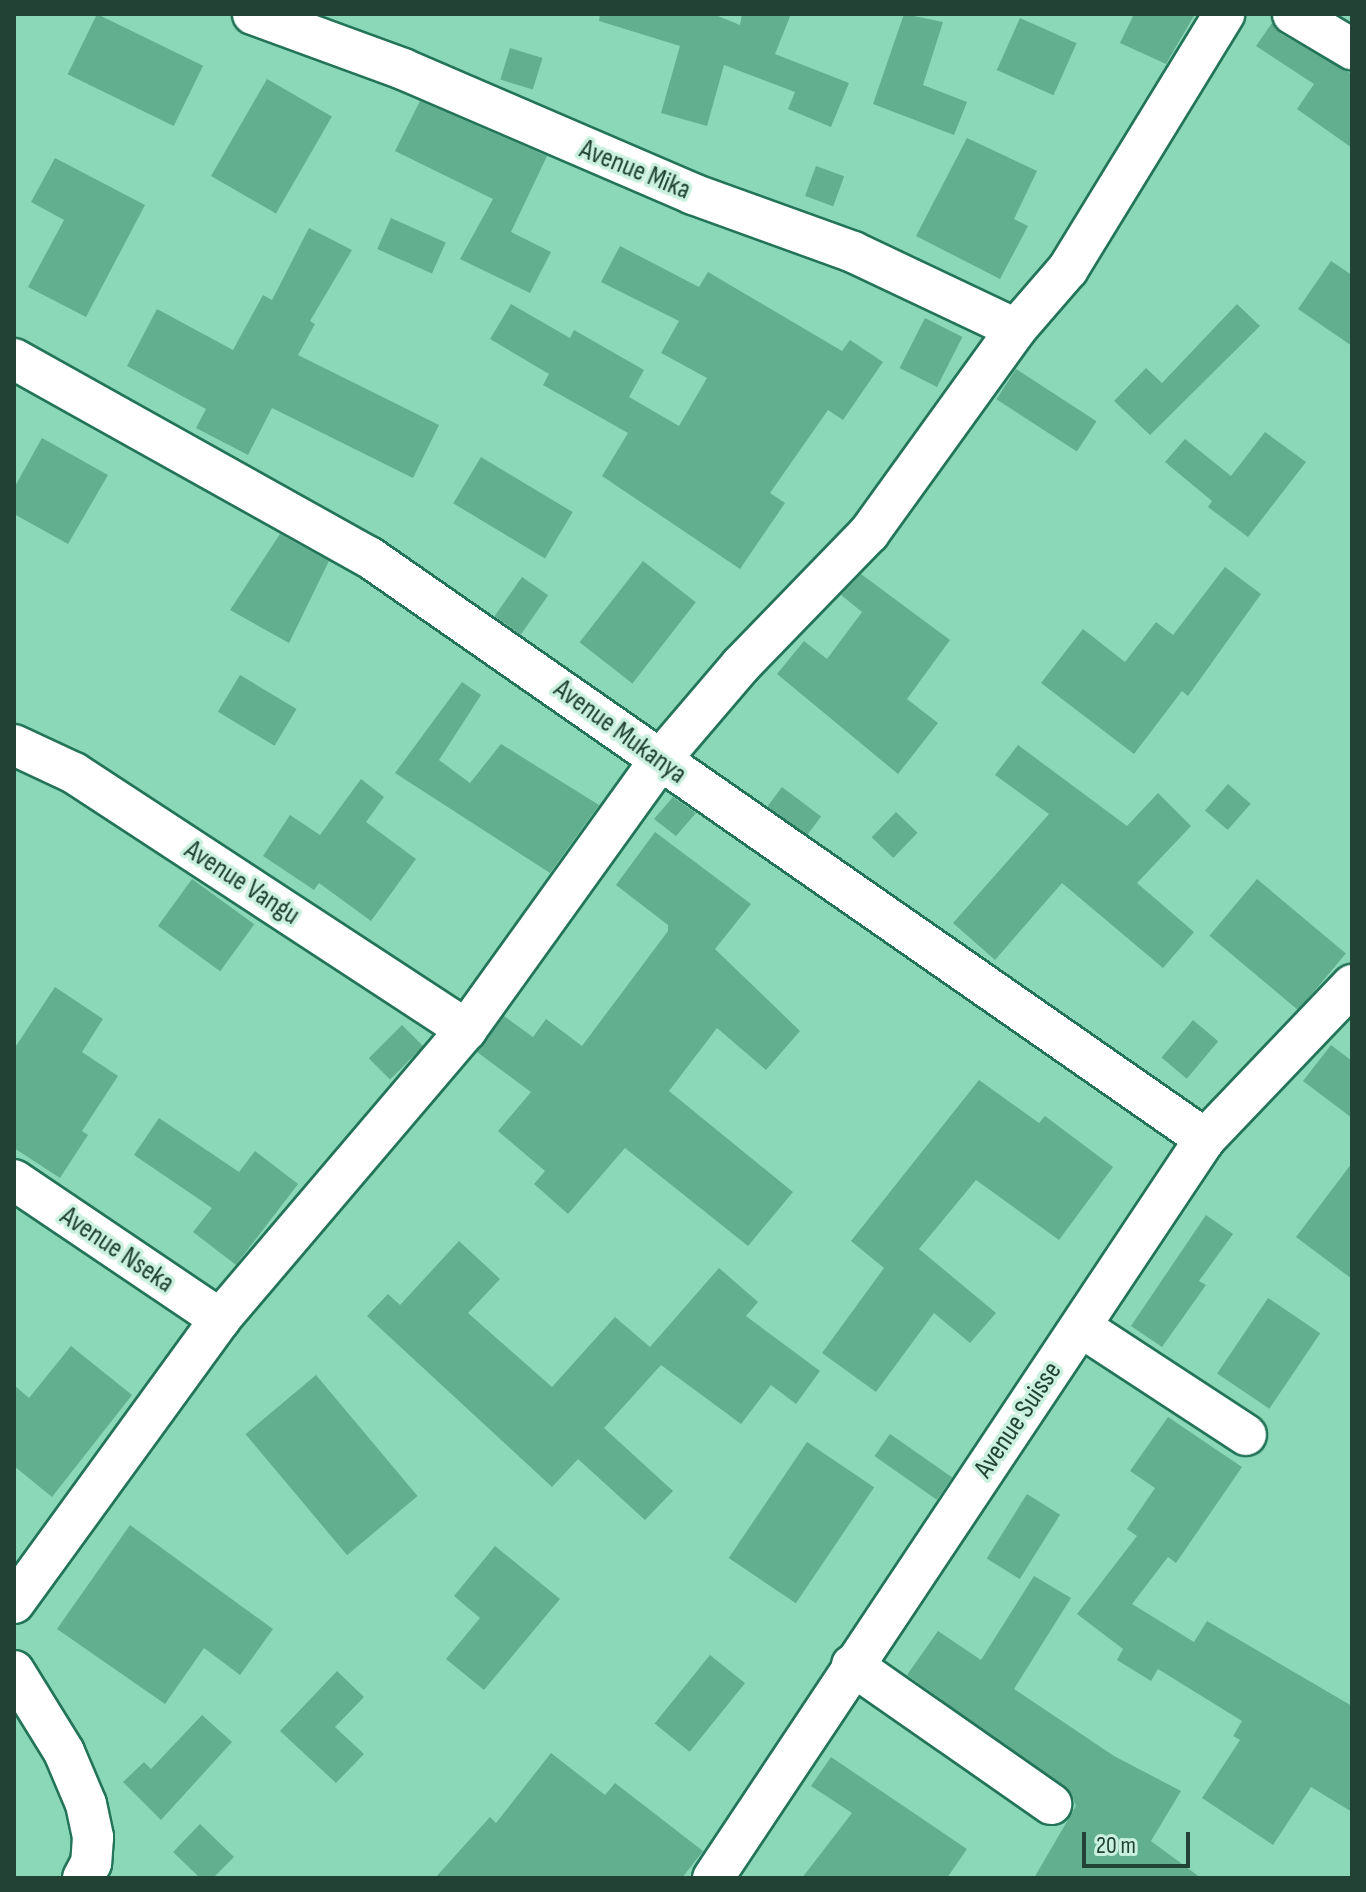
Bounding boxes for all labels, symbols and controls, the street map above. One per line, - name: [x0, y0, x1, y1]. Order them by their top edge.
- street label: Avenue Mika: [575, 133, 695, 207]
- street label: Avenue Mukanya: [547, 673, 693, 791]
- street label: Avenue Vangu: [178, 833, 306, 933]
- street label: Avenue Nseka: [54, 1200, 180, 1300]
- street label: Avenue Suisse: [967, 1356, 1069, 1484]
- scale bar: [1086, 1816, 1194, 1866]
- text: 20 m: [1096, 1831, 1136, 1860]

